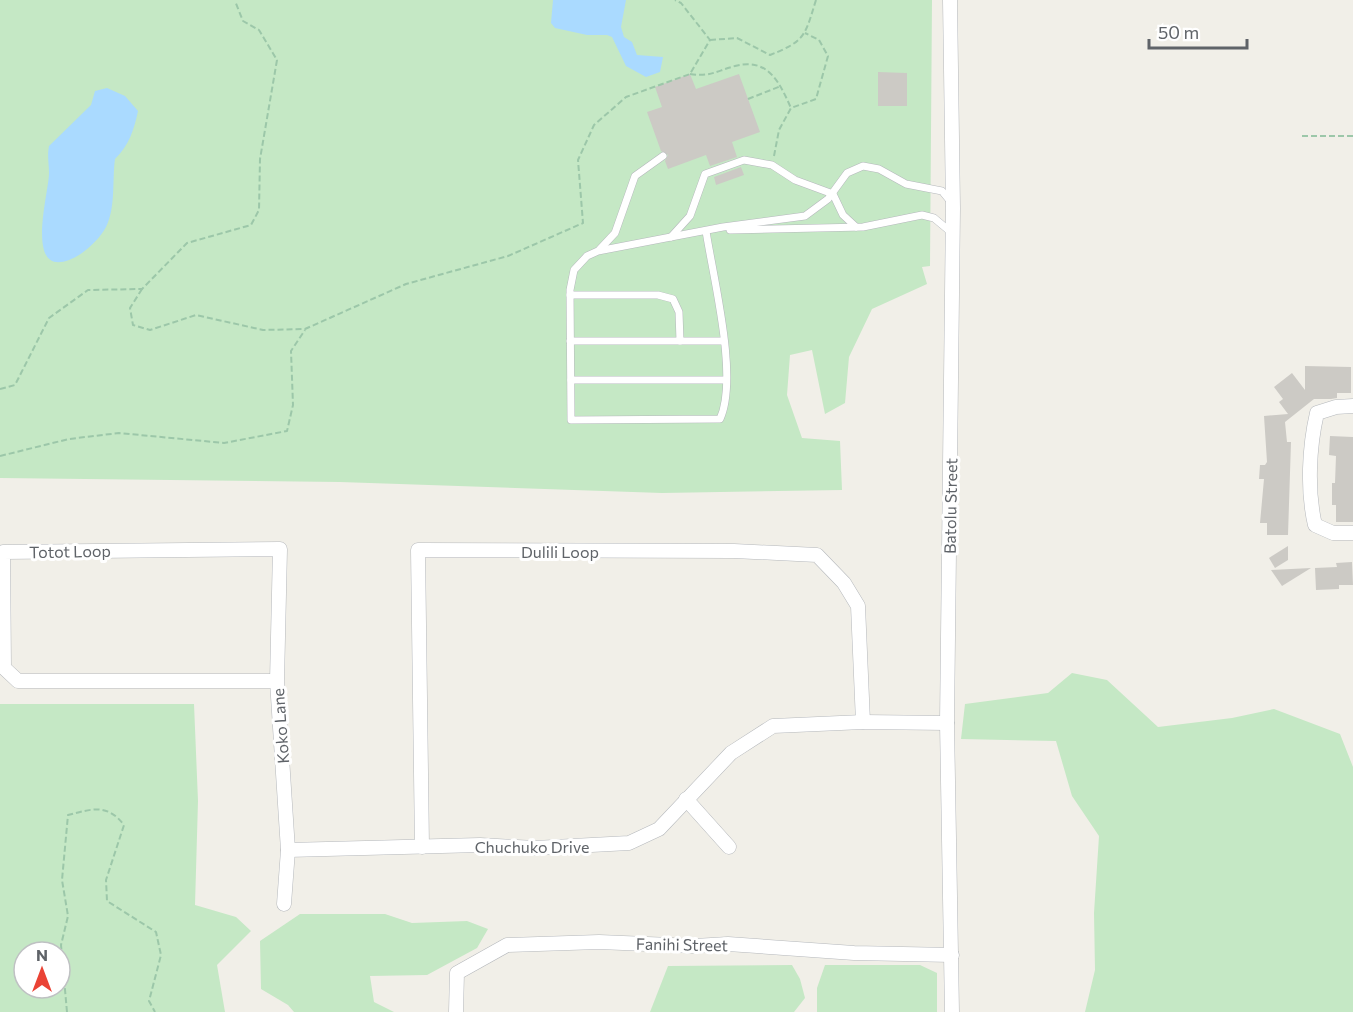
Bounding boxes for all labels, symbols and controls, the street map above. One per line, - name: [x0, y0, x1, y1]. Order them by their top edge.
- scale bar: [1149, 12, 1246, 50]
- text: 50 m: [1158, 21, 1199, 43]
- street label: Batolu Street: [940, 457, 960, 554]
- street label: Totot Loop: [29, 541, 111, 561]
- street label: Dulili Loop: [521, 542, 599, 561]
- street label: Koko Lane: [268, 688, 292, 764]
- street label: Chuchuko Drive: [475, 837, 589, 856]
- street label: Fanihi Street: [636, 934, 729, 954]
- north arrow: [12, 940, 72, 1000]
- text: N: [36, 945, 48, 964]

